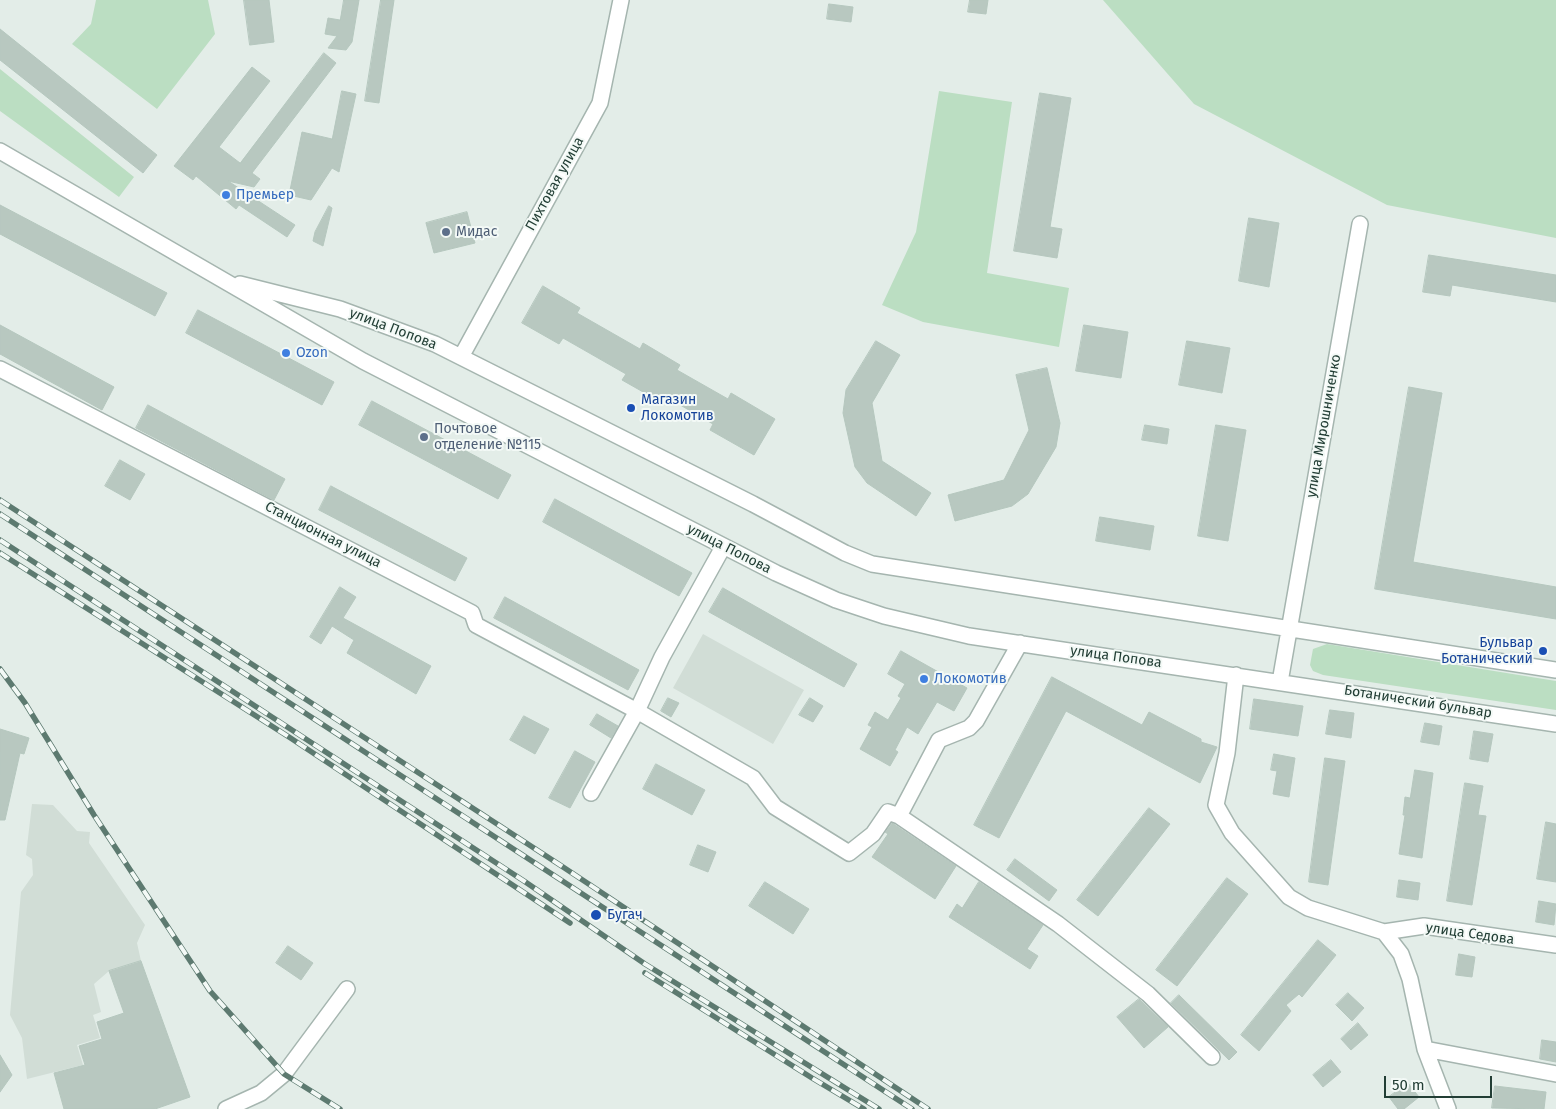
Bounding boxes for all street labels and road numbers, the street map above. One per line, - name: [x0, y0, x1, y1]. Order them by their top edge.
- street label: Пихтовая улица: [522, 134, 588, 234]
- street label: улица Попова: [347, 305, 439, 353]
- street label: улица Мирошниченко: [1303, 353, 1345, 499]
- street label: Станционная улица: [262, 498, 384, 572]
- street label: улица Попова: [684, 521, 774, 577]
- street label: улица Попова: [1069, 642, 1163, 672]
- street label: Ботанический бульвар: [1343, 682, 1493, 722]
- street label: улица Седова: [1425, 919, 1515, 949]

